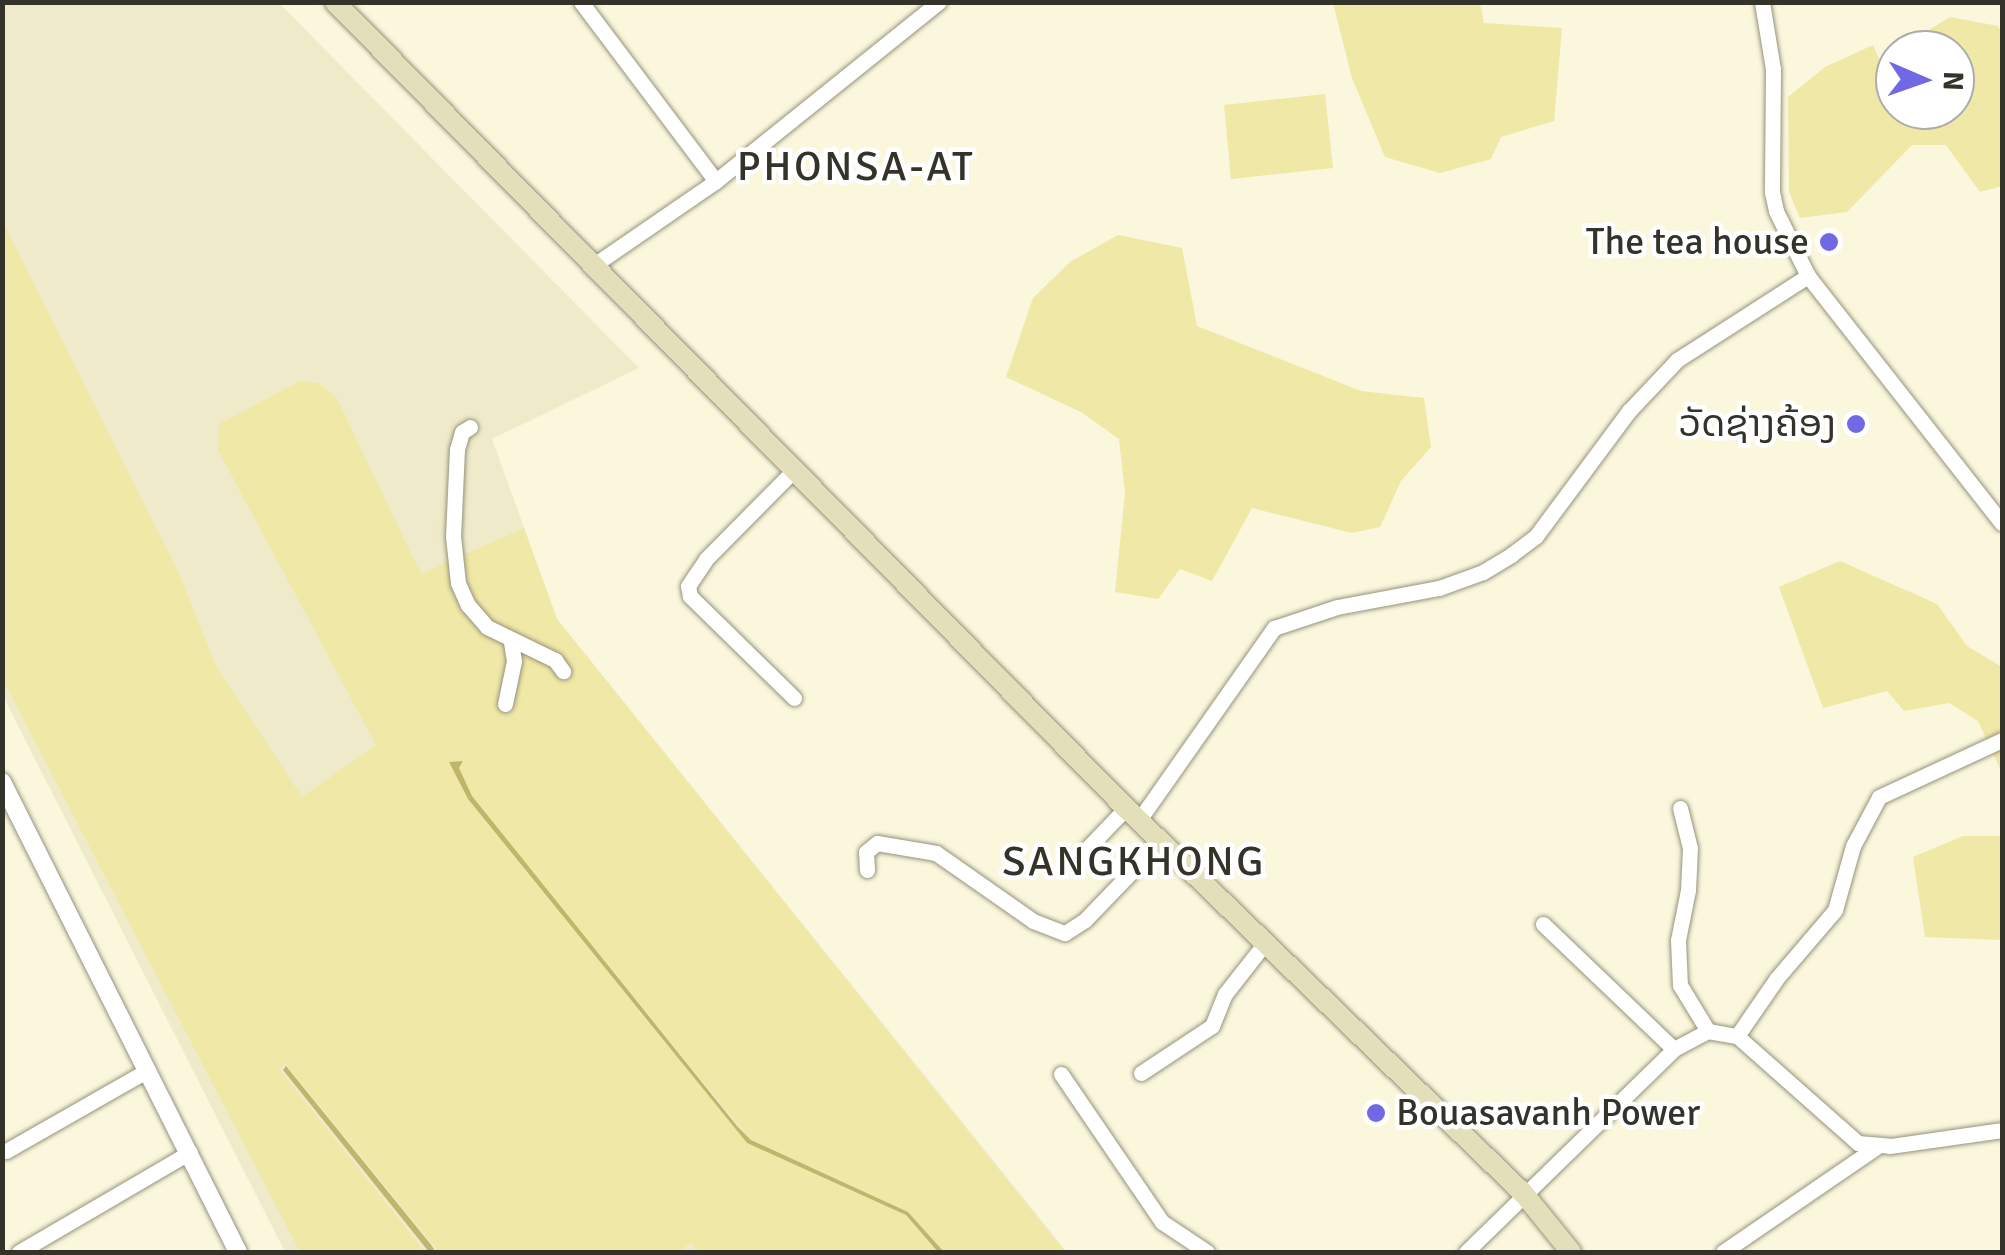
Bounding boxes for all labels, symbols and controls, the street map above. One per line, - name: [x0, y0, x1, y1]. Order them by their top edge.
- north arrow: [1875, 30, 1975, 130]
- text: N: [1936, 71, 1970, 91]
- district label: PHONSA-AT: [737, 142, 975, 192]
- place label: The tea house: [1586, 219, 1809, 265]
- marker: The tea house: [1818, 231, 1840, 253]
- place label: ວັດຊ່າງຄ້ອງ: [1679, 401, 1836, 447]
- marker: ວັດຊ່າງຄ້ອງ: [1845, 413, 1867, 435]
- district label: SANGKHONG: [1002, 837, 1266, 887]
- place label: Bouasavanh Power: [1396, 1090, 1700, 1136]
- marker: Bouasavanh Power: [1365, 1102, 1387, 1124]

